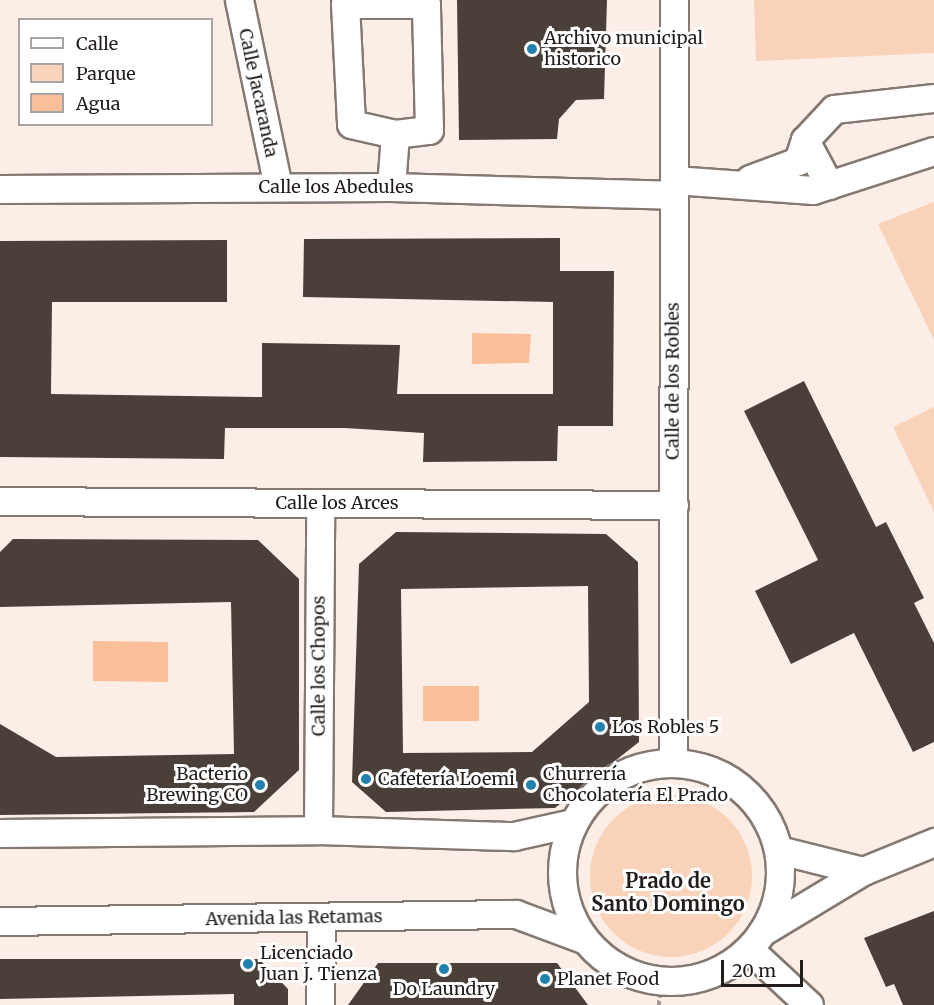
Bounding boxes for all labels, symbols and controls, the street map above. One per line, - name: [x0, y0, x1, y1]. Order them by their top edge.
- legend: [18, 18, 213, 126]
- street label: Calle Jacaranda: [234, 27, 282, 159]
- place label: Archivo municipal historico: [544, 28, 703, 70]
- text: Calle: [76, 32, 118, 55]
- marker: Archivo municipal historico: [525, 42, 539, 56]
- text: Parque: [76, 62, 136, 85]
- text: Agua: [76, 92, 121, 115]
- street label: Calle los Abedules: [258, 176, 414, 198]
- street label: Calle de los Robles: [662, 302, 684, 460]
- street label: Calle los Arces: [275, 492, 399, 514]
- street label: Calle los Chopos: [308, 596, 330, 736]
- place label: Los Robles 5: [612, 716, 719, 738]
- marker: Los Robles 5: [593, 720, 607, 734]
- place label: Bacterio Brewing CO: [146, 764, 248, 806]
- place label: Churrería Chocolatería El Prado: [543, 764, 728, 806]
- place label: Cafetería Loemi: [378, 768, 515, 790]
- marker: Cafetería Loemi: [359, 772, 373, 786]
- marker: Bacterio Brewing CO: [253, 778, 267, 792]
- marker: Churrería Chocolatería El Prado: [524, 778, 538, 792]
- district label: Prado de Santo Domingo: [591, 869, 745, 916]
- street label: Avenida las Retamas: [205, 906, 383, 930]
- place label: Licenciado Juan J. Tienza: [260, 943, 377, 986]
- scale bar: [724, 948, 806, 986]
- marker: Licenciado Juan J. Tienza: [241, 957, 255, 971]
- text: 20 m: [732, 959, 776, 982]
- marker: Do Laundry: [437, 962, 451, 976]
- place label: Planet Food: [557, 968, 659, 990]
- marker: Planet Food: [538, 972, 552, 986]
- place label: Do Laundry: [393, 978, 495, 1000]

